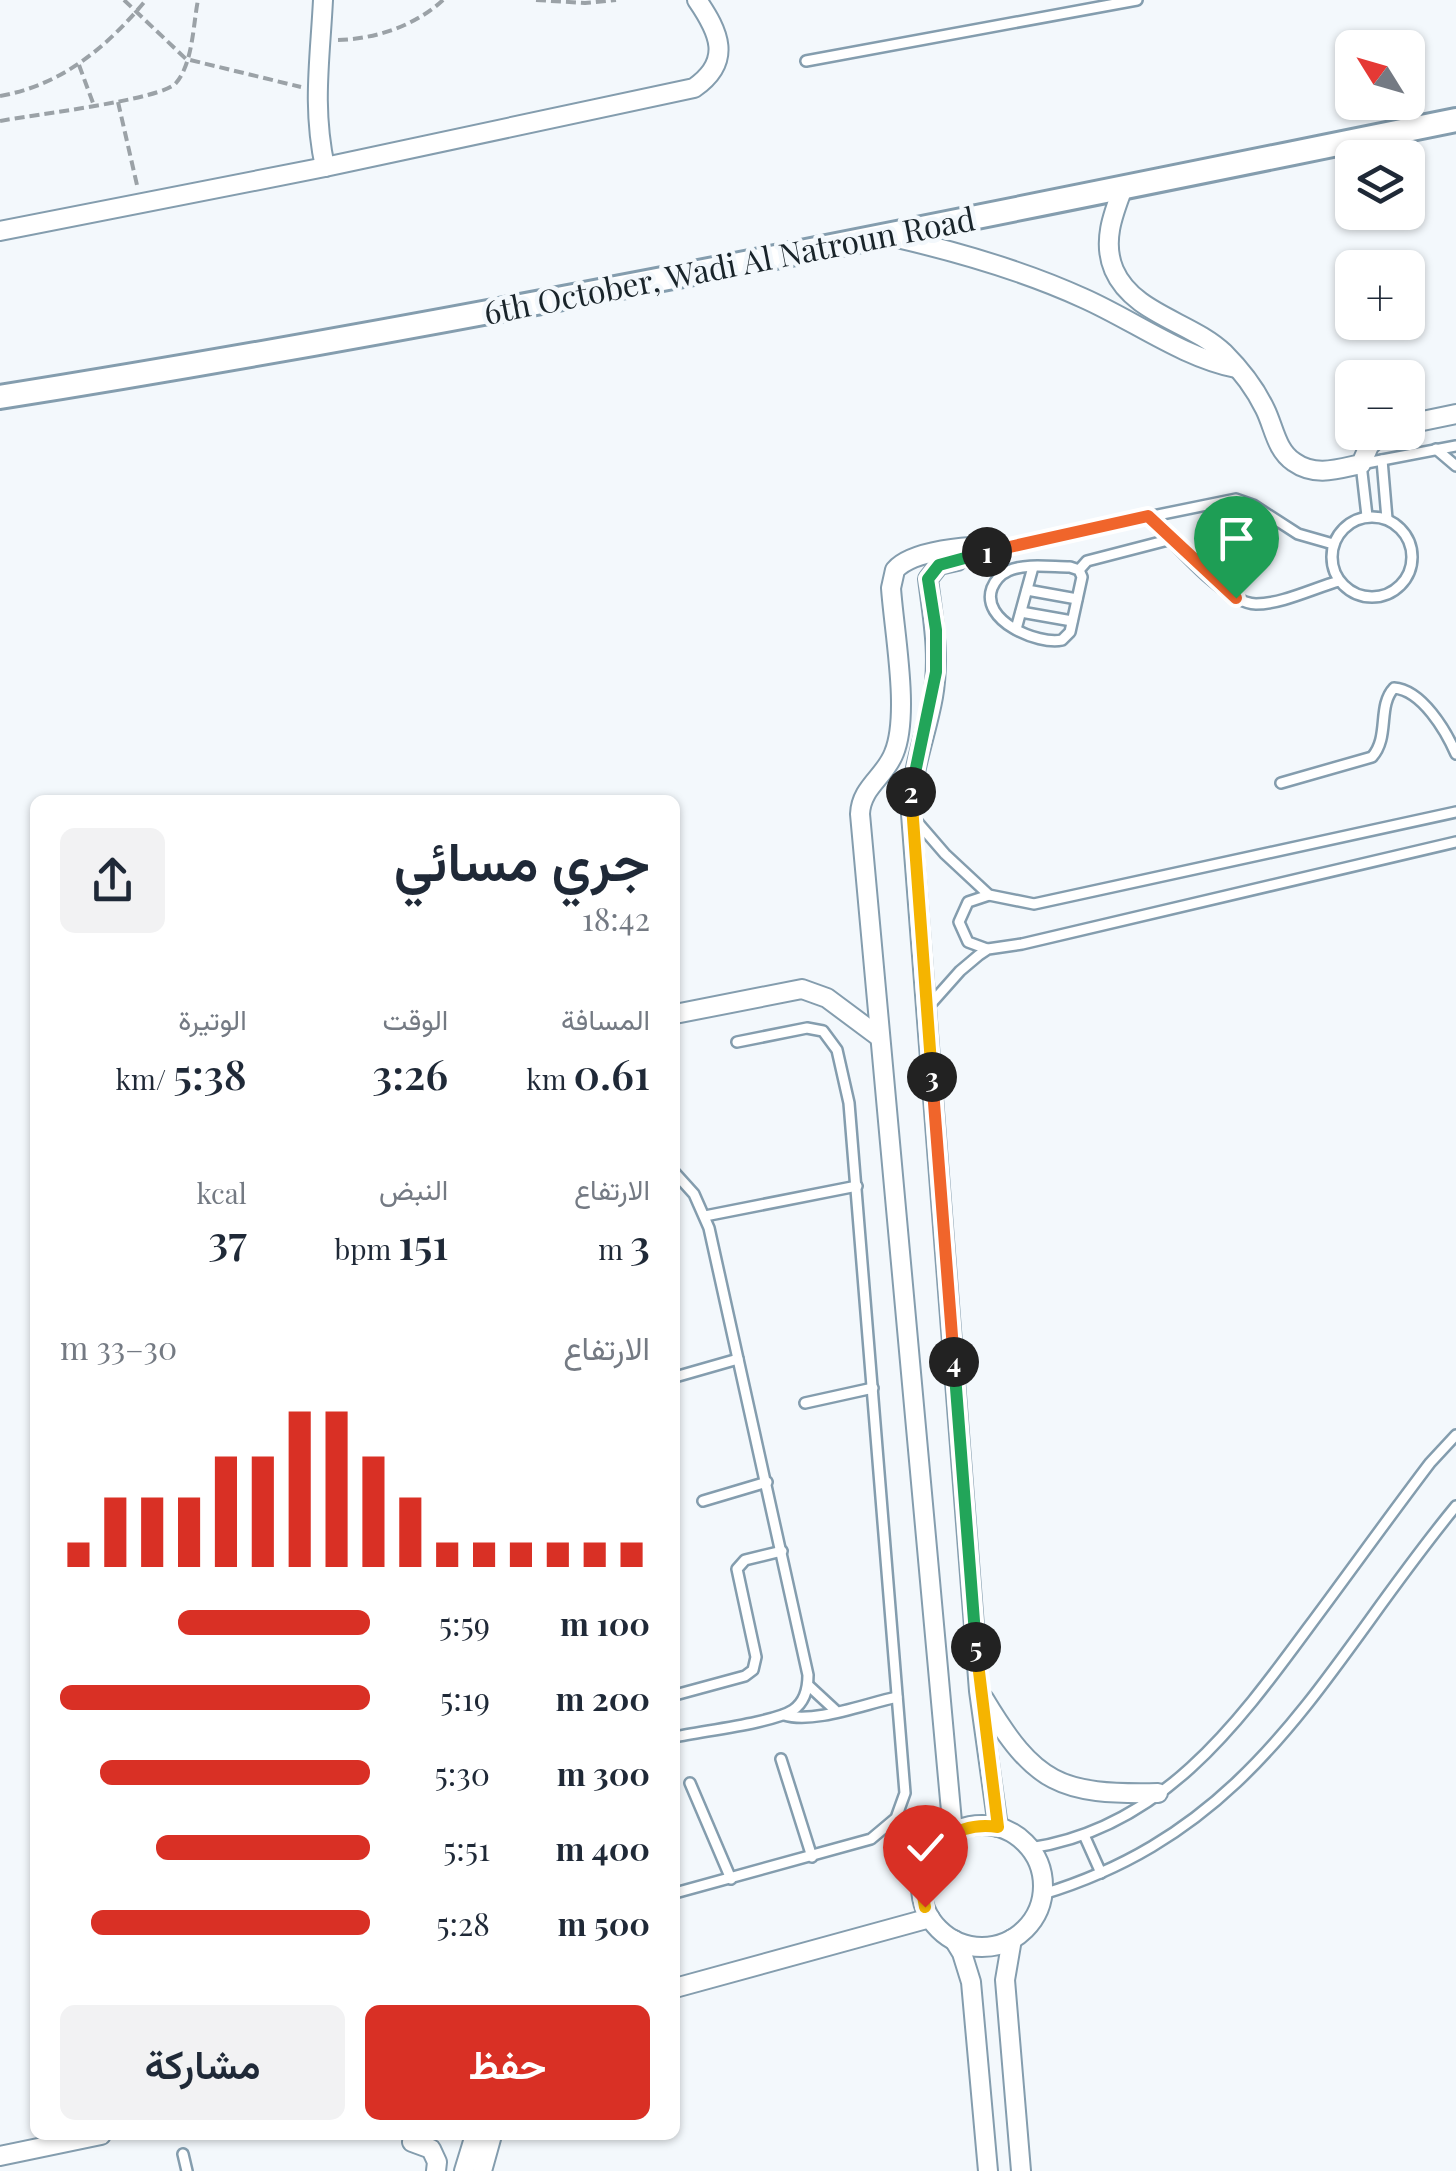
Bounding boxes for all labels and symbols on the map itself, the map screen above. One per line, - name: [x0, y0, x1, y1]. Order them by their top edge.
- north arrow: [1335, 30, 1425, 120]
- street label: 6th October, Wadi Al Natroun Road: [480, 195, 978, 333]
- pin: [1194, 496, 1279, 599]
- pin: 1: [962, 527, 1012, 577]
- pin: 2: [886, 767, 936, 817]
- pin: 3: [907, 1052, 957, 1102]
- pin: 4: [929, 1337, 979, 1387]
- pin: 5: [951, 1622, 1001, 1672]
- pin: [883, 1805, 968, 1908]

